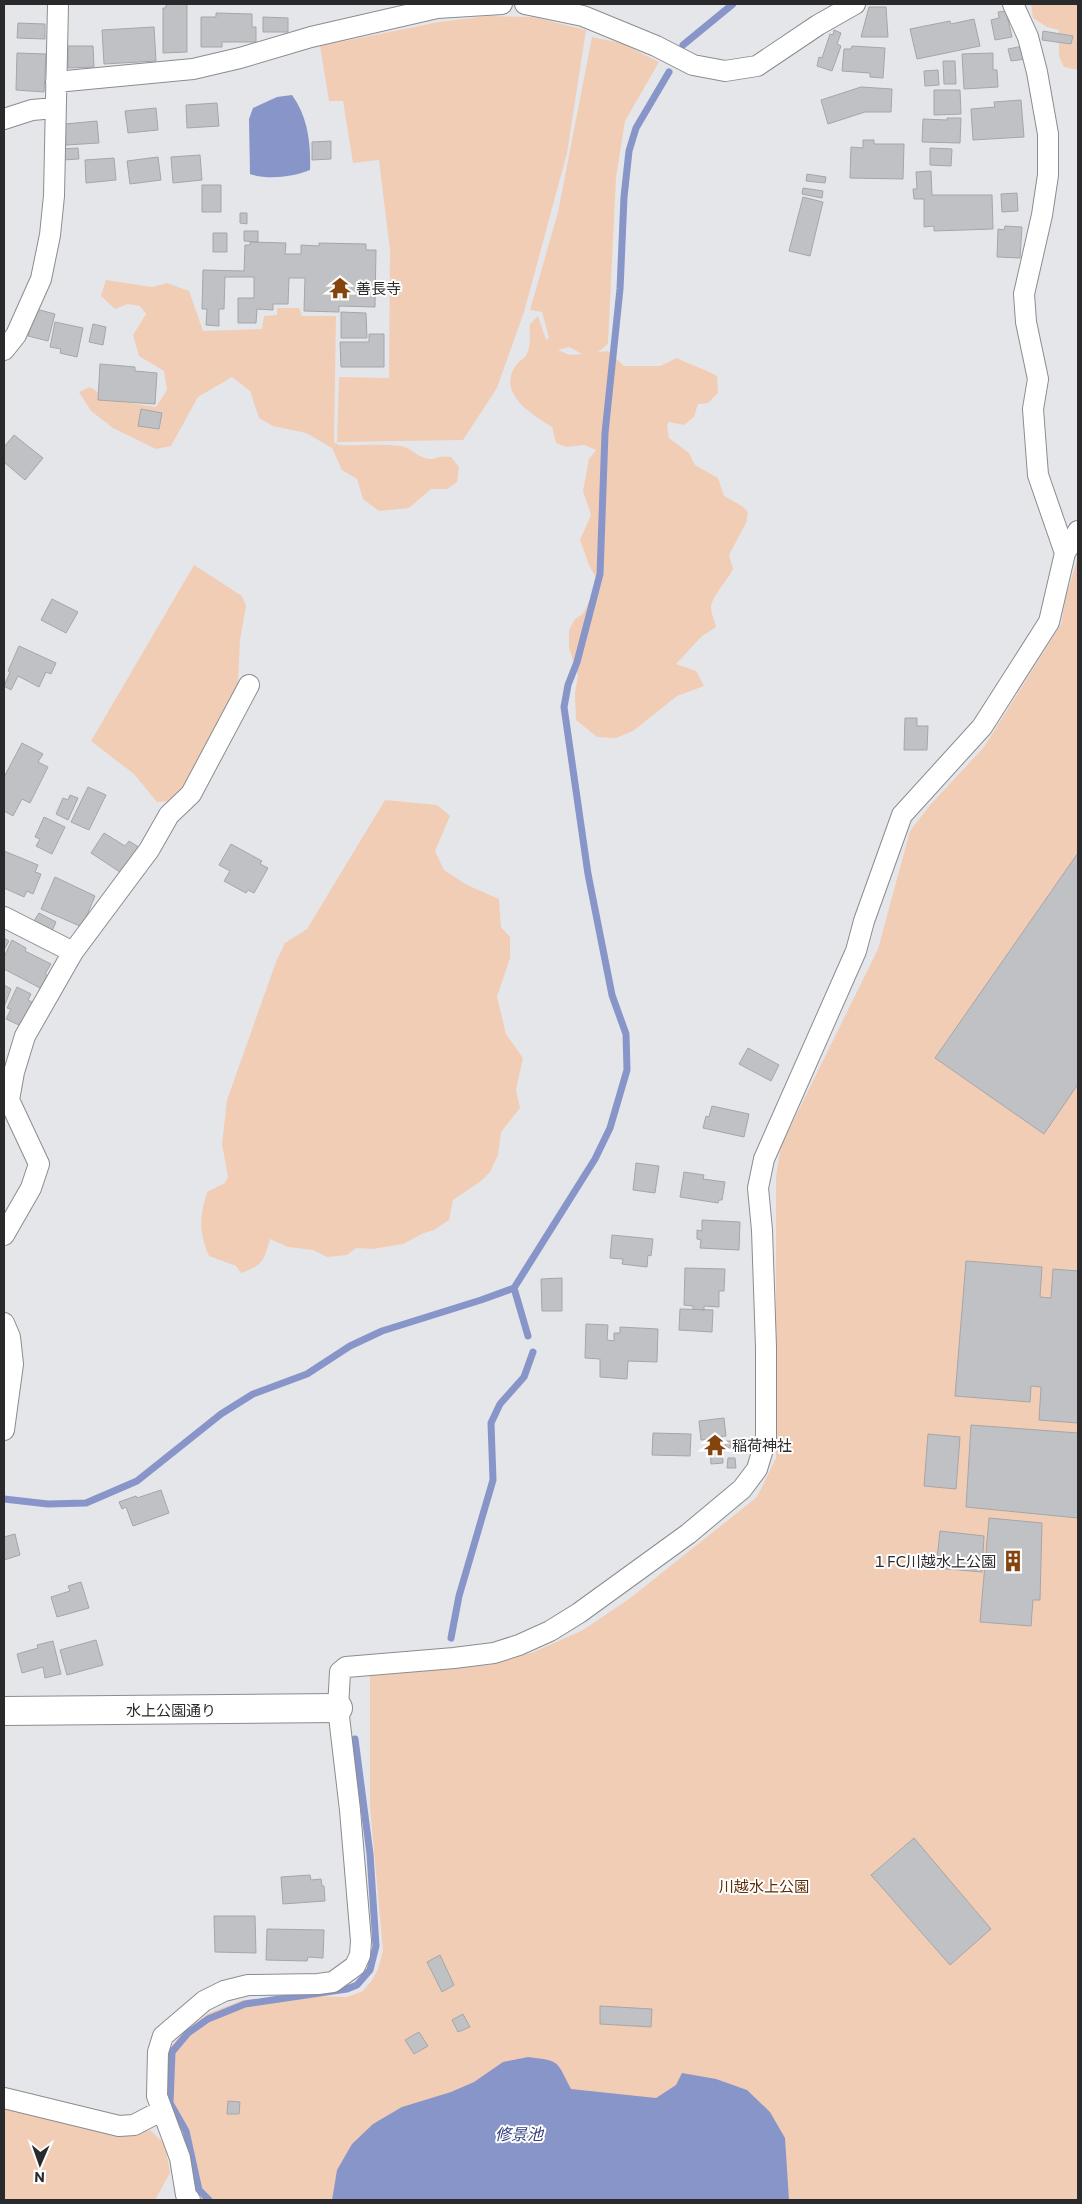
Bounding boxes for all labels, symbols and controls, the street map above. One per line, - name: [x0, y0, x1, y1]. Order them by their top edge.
- temple icon: 善長寺: [327, 275, 353, 301]
- place label: 善長寺: [356, 279, 401, 297]
- temple icon: 稲荷神社: [702, 1432, 728, 1458]
- place label: 稲荷神社: [732, 1436, 792, 1454]
- building icon: １FC川越水上公園: [1000, 1548, 1026, 1574]
- place label: １FC川越水上公園: [872, 1552, 996, 1570]
- street label: 水上公園通り: [126, 1701, 216, 1719]
- park label: 川越水上公園: [719, 1877, 809, 1895]
- water label: 修景池: [495, 2124, 545, 2143]
- north arrow: [15, 2139, 65, 2189]
- text: N: [34, 2169, 45, 2186]

